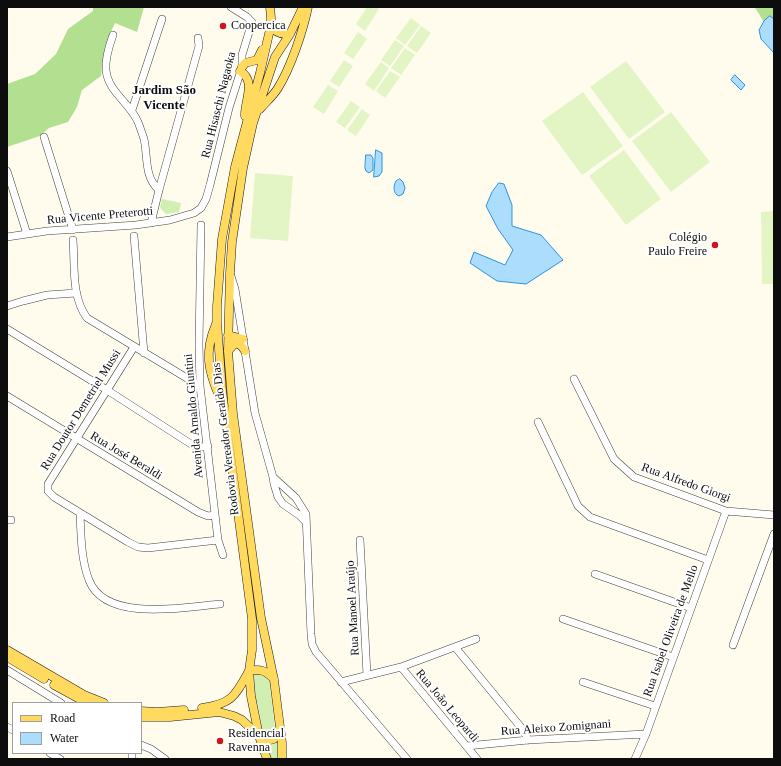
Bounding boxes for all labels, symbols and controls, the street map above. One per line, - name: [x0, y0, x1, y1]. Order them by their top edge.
- place label: Coopercica: [231, 19, 286, 33]
- marker: Coopercica: [218, 21, 228, 31]
- street label: Rua Hisaschi Nagaoka: [199, 50, 239, 160]
- district label: Jardim São Vicente: [132, 83, 196, 114]
- street label: Rua Vicente Preterotti: [46, 204, 154, 228]
- place label: Colégio Paulo Freire: [648, 231, 707, 259]
- marker: Colégio Paulo Freire: [710, 240, 720, 250]
- street label: Rua Doutor Demetriel Mussi: [38, 347, 124, 473]
- street label: Avenida Arnaldo Giuntini: [181, 353, 207, 479]
- street label: Rodovia Vereador Geraldo Dias: [209, 362, 243, 516]
- street label: Rua José Beraldi: [87, 429, 165, 483]
- street label: Rua Alfredo Giorgi: [639, 460, 733, 506]
- street label: Rua Manoel Araújo: [343, 560, 363, 656]
- street label: Rua Isabel Oliveira de Mello: [640, 563, 702, 699]
- street label: Rua João Leopardi: [412, 667, 482, 745]
- legend: [12, 702, 142, 754]
- text: Road: [50, 711, 75, 725]
- street label: Rua Aleixo Zomignani: [500, 717, 612, 739]
- place label: Residencial Ravenna: [228, 727, 284, 755]
- text: Water: [50, 731, 78, 745]
- marker: Residencial Ravenna: [215, 736, 225, 746]

